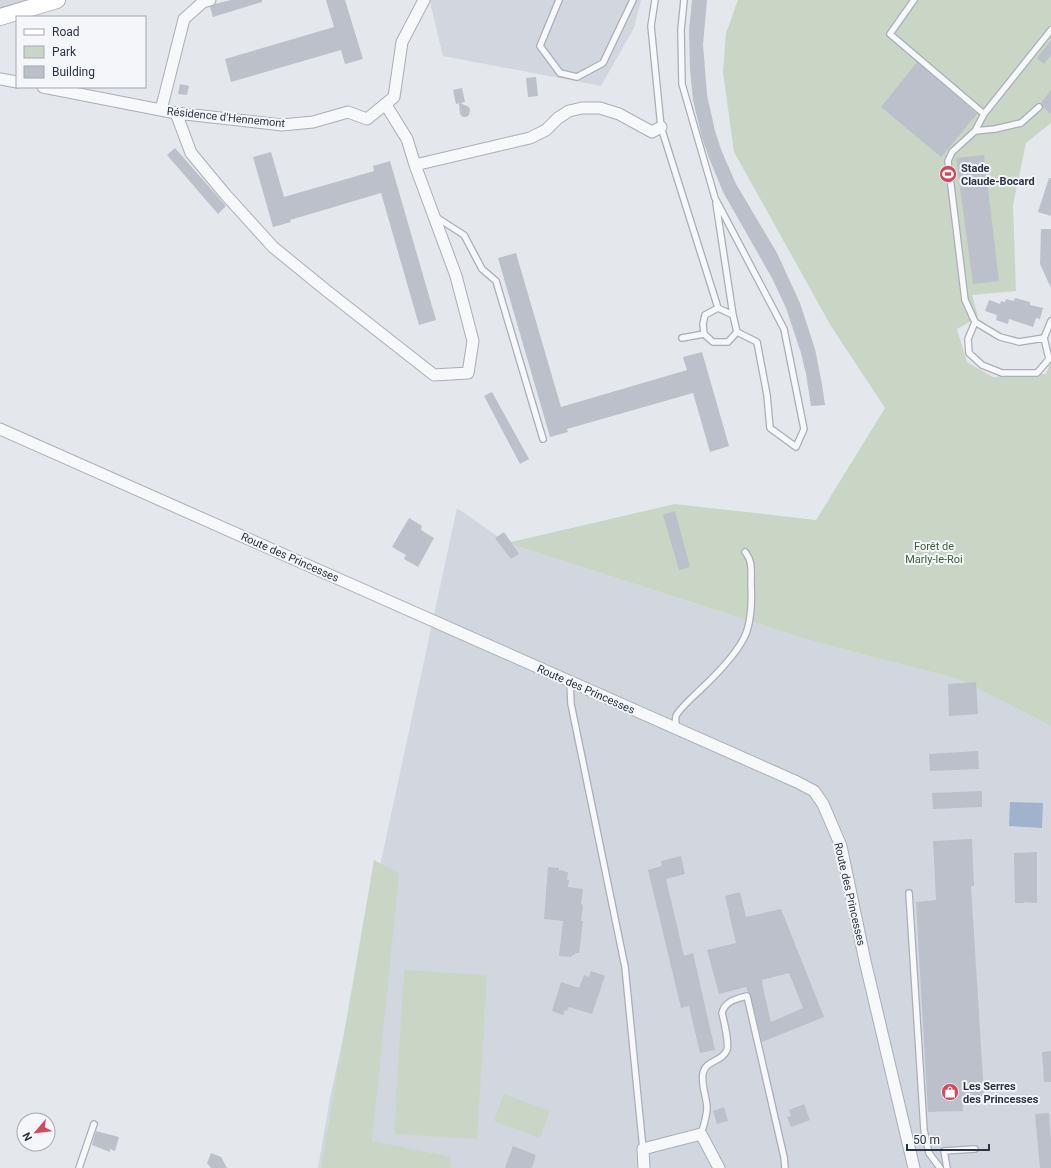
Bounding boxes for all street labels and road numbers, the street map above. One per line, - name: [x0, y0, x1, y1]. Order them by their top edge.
- street label: Résidence d'Hennemont: [166, 105, 286, 130]
- street label: Route des Princesses: [239, 530, 341, 585]
- street label: Route des Princesses: [535, 662, 637, 717]
- street label: Route des Princesses: [831, 841, 868, 947]

